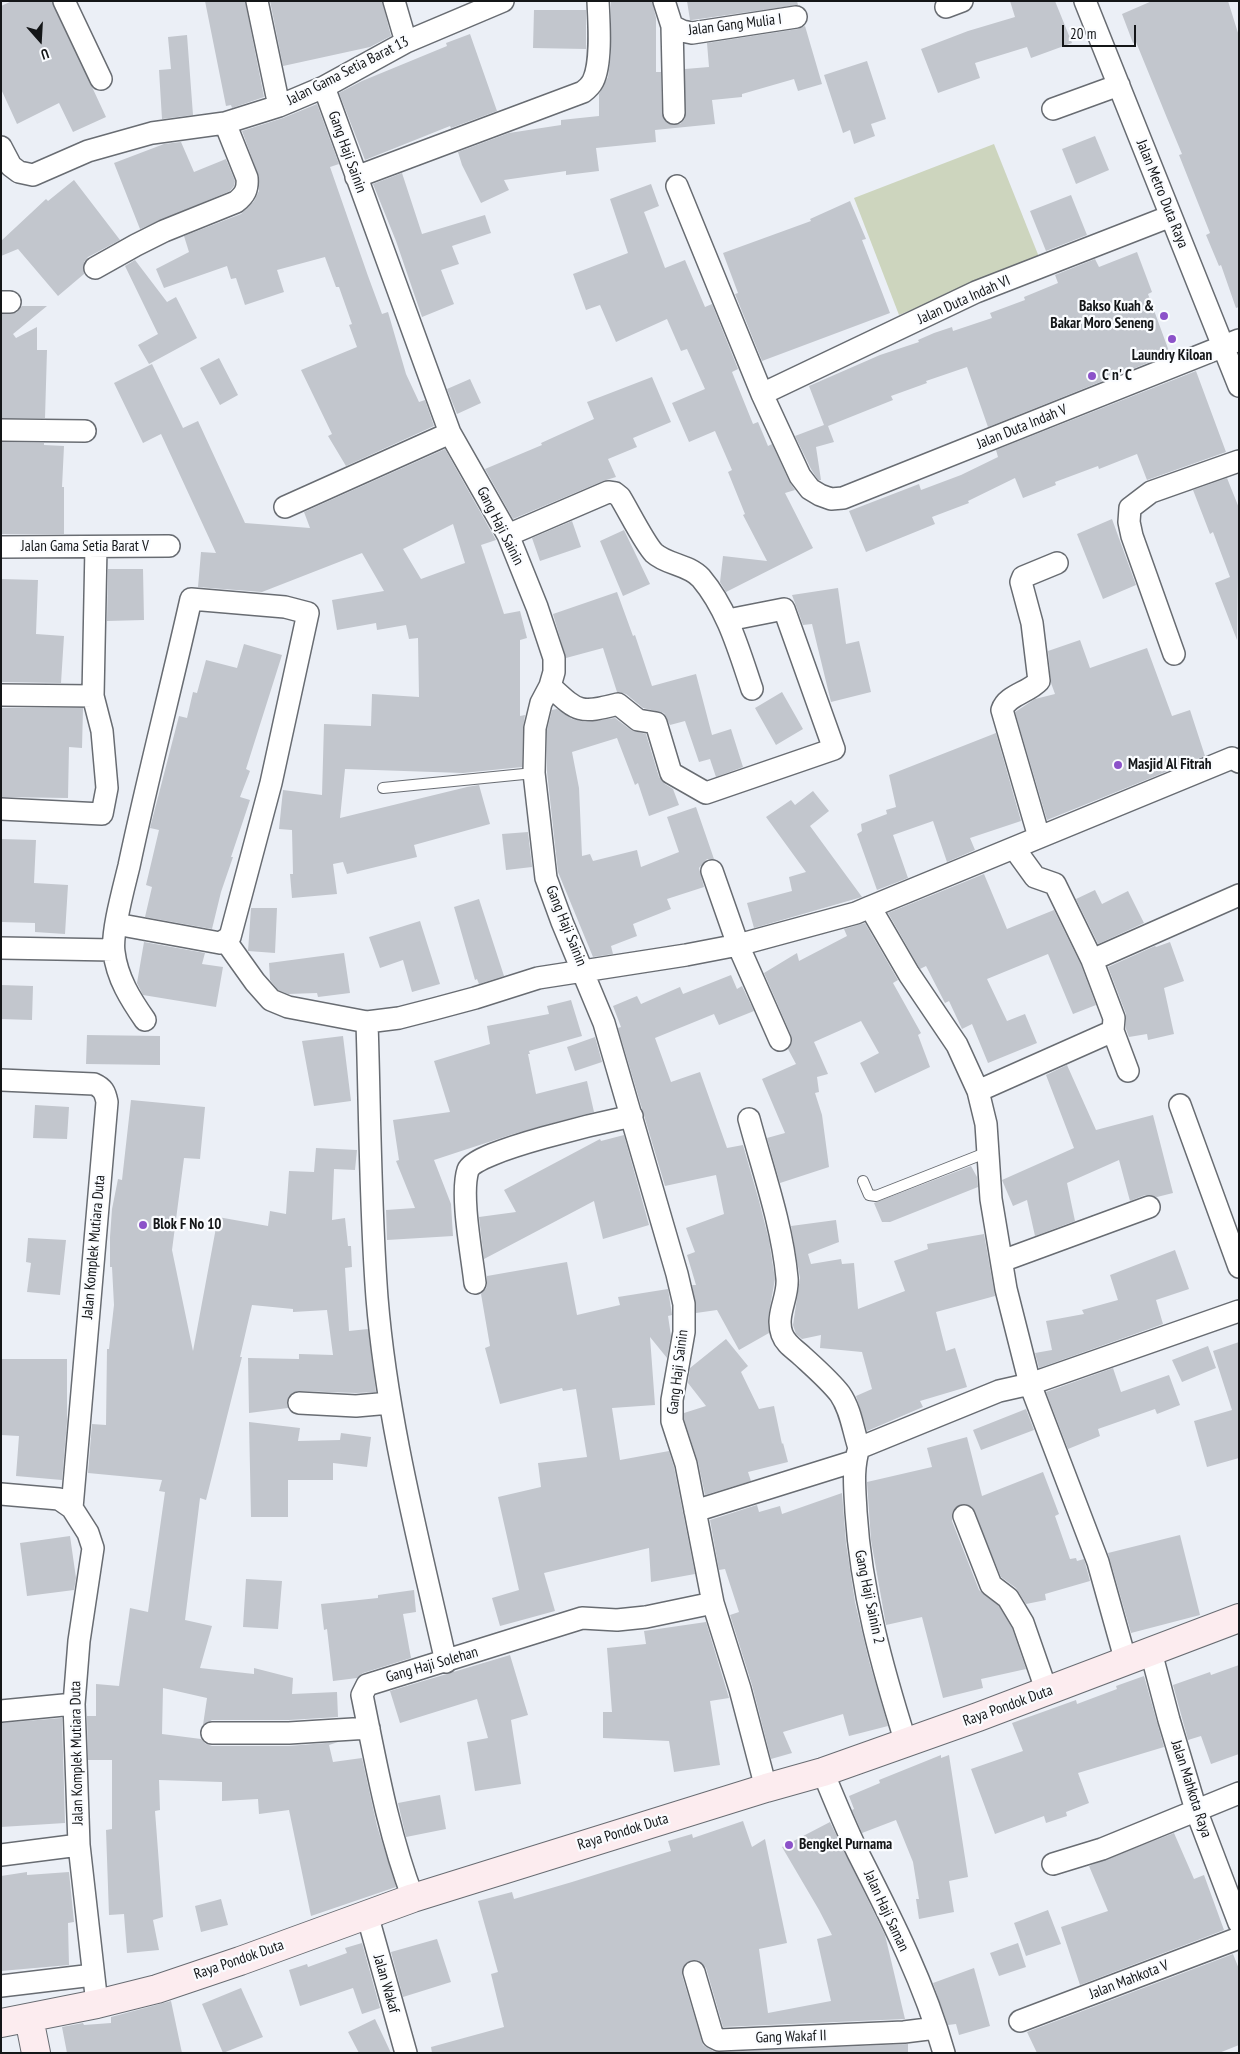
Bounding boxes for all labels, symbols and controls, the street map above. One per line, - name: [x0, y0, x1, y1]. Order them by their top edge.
- street label: Jalan Gang Mulia I: [687, 10, 783, 40]
- north arrow: [15, 15, 65, 65]
- scale bar: [1065, 15, 1139, 47]
- text: 20 m: [1070, 24, 1096, 43]
- street label: Jalan Gama Setia Barat 13: [284, 32, 412, 110]
- text: U: [39, 44, 51, 64]
- street label: Gang Haji Sainin: [324, 109, 370, 195]
- street label: Jalan Metro Duta Raya: [1132, 137, 1192, 251]
- street label: Jalan Duta Indah VI: [915, 272, 1013, 328]
- place label: Bakso Kuah & Bakar Moro Seneng: [1050, 298, 1154, 333]
- marker: Bakso Kuah & Bakar Moro Seneng: [1158, 310, 1170, 322]
- marker: Laundry Kiloan: [1166, 333, 1178, 345]
- place label: Laundry Kiloan: [1132, 347, 1212, 365]
- place label: C n' C: [1102, 367, 1132, 385]
- marker: C n' C: [1086, 370, 1098, 382]
- street label: Jalan Duta Indah V: [974, 401, 1070, 453]
- street label: Gang Haji Sainin: [473, 484, 527, 568]
- street label: Jalan Gama Setia Barat V: [21, 538, 149, 556]
- place label: Masjid Al Fitrah: [1128, 756, 1211, 774]
- marker: Masjid Al Fitrah: [1112, 759, 1124, 771]
- street label: Gang Haji Sainin: [542, 883, 590, 969]
- street label: Jalan Komplek Mutiara Duta: [79, 1174, 109, 1320]
- place label: Blok F No 10: [153, 1216, 221, 1234]
- marker: Blok F No 10: [137, 1219, 149, 1231]
- street label: Gang Haji Sainin: [664, 1329, 692, 1415]
- street label: Gang Haji Sainin 2: [850, 1548, 888, 1646]
- street label: Gang Haji Solehan: [384, 1643, 480, 1687]
- street label: Jalan Komplek Mutiara Duta: [67, 1681, 87, 1825]
- street label: Raya Pondok Duta: [961, 1681, 1055, 1731]
- street label: Jalan Mahkota Raya: [1167, 1738, 1215, 1840]
- street label: Raya Pondok Duta: [575, 1810, 671, 1854]
- place label: Bengkel Purnama: [799, 1836, 892, 1854]
- marker: Bengkel Purnama: [783, 1839, 795, 1851]
- street label: Jalan Haji Saman: [859, 1868, 913, 1954]
- street label: Raya Pondok Duta: [192, 1936, 286, 1984]
- street label: Jalan Wakaf: [369, 1953, 403, 2015]
- street label: Jalan Mahkota V: [1087, 1957, 1171, 2003]
- street label: Gang Wakaf II: [755, 2027, 827, 2047]

